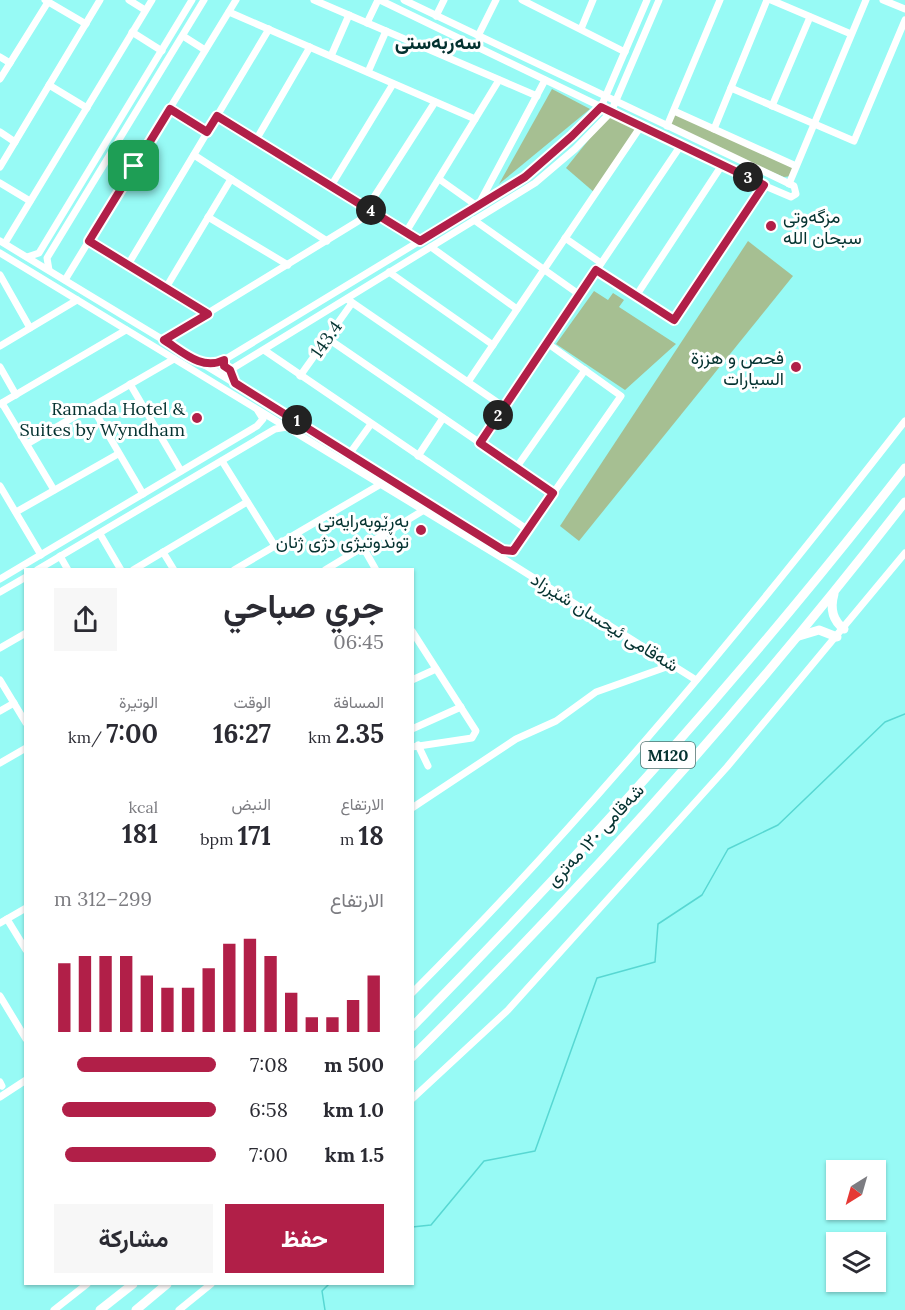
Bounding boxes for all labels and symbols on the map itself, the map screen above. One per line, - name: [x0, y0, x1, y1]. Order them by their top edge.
- district label: سه‌ربه‌ستی: [395, 29, 481, 55]
- pin: [108, 140, 159, 191]
- pin: 3: [733, 162, 763, 192]
- pin: 4: [356, 195, 386, 225]
- place label: مزگەوتی سبحان اللە: [783, 205, 862, 249]
- marker: مزگەوتی سبحان اللە: [764, 219, 778, 233]
- street label: 143.4: [305, 316, 347, 362]
- place label: فحص و هززة السيارات: [691, 346, 784, 390]
- marker: فحص و هززة السيارات: [789, 360, 803, 374]
- place label: Ramada Hotel & Suites by Wyndham: [19, 397, 185, 441]
- pin: 2: [483, 400, 513, 430]
- pin: 1: [282, 405, 312, 435]
- marker: Ramada Hotel & Suites by Wyndham: [190, 411, 204, 425]
- place label: بەڕێوبەرایەتی توندوتیژی دژی ژنان: [276, 509, 409, 553]
- marker: بەڕێوبەرایەتی توندوتیژی دژی ژنان: [414, 523, 428, 537]
- street label: شەقامی ئیحسان شێرزاد: [527, 567, 683, 677]
- road number: M120: [641, 742, 695, 768]
- street label: شەقامی ١٢٠ مەتری: [541, 778, 649, 892]
- north arrow: [826, 1160, 886, 1220]

